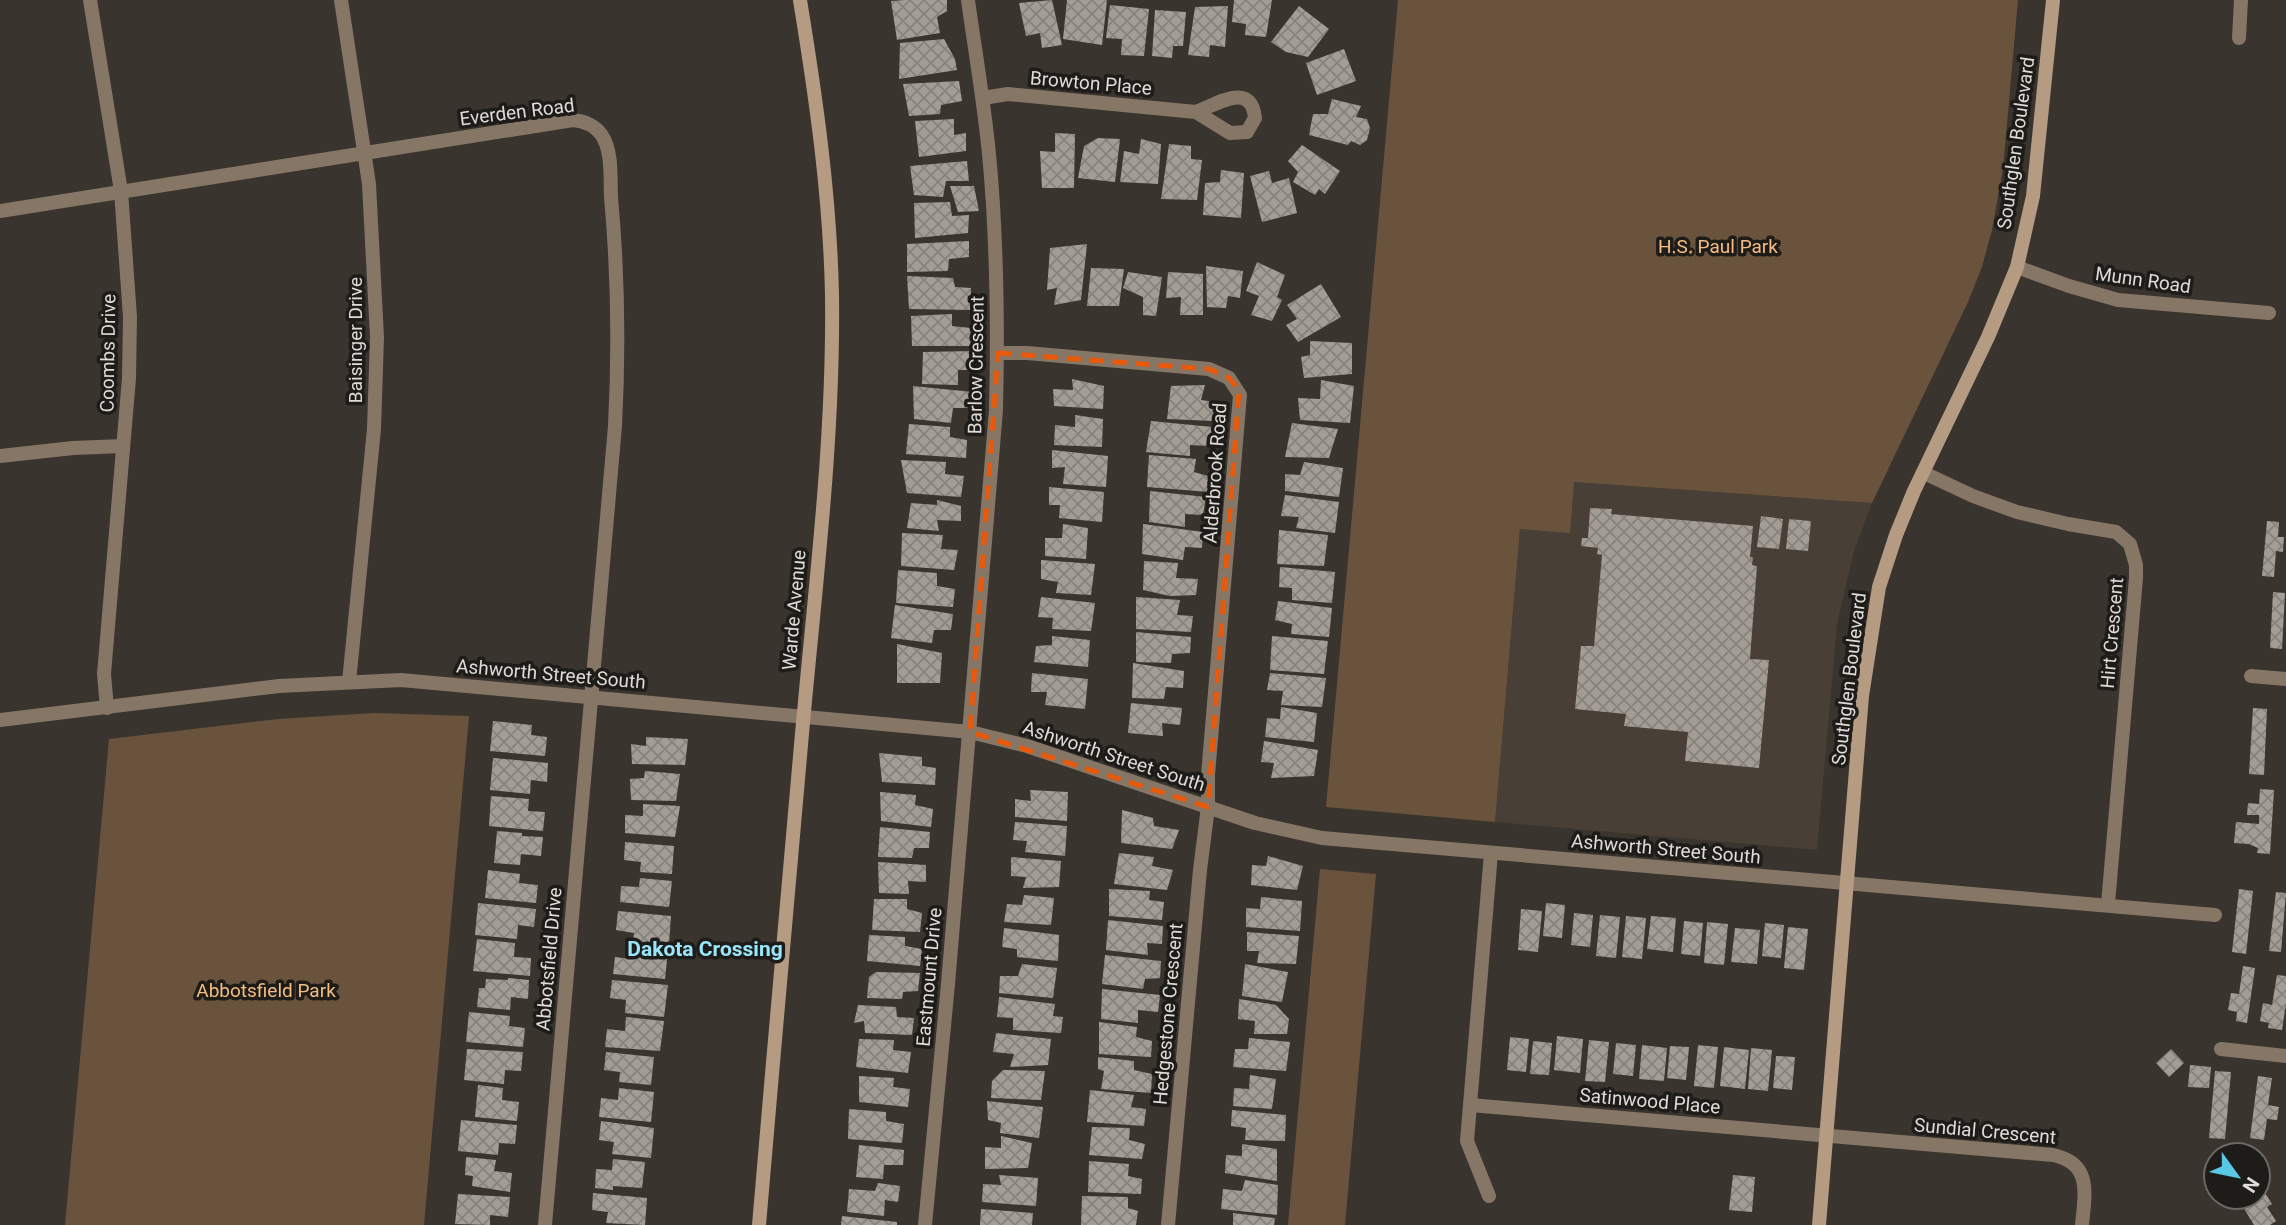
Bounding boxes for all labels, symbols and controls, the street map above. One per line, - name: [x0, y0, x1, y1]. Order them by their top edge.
- street label: Southglen Boulevard: [1993, 55, 2039, 231]
- street label: Browton Place: [1029, 66, 1153, 100]
- street label: Everden Road: [458, 94, 576, 130]
- park label: H.S. Paul Park: [1658, 235, 1778, 258]
- street label: Munn Road: [2094, 262, 2192, 298]
- street label: Baisinger Drive: [344, 277, 367, 403]
- street label: Coombs Drive: [95, 294, 121, 412]
- street label: Barlow Crescent: [963, 296, 989, 434]
- street label: Alderbrook Road: [1199, 402, 1231, 544]
- street label: Warde Avenue: [777, 549, 811, 671]
- street label: Hirt Crescent: [2096, 577, 2128, 689]
- street label: Southglen Boulevard: [1827, 591, 1871, 767]
- street label: Ashworth Street South: [455, 654, 647, 694]
- street label: Ashworth Street South: [1020, 716, 1208, 796]
- street label: Ashworth Street South: [1570, 829, 1762, 869]
- street label: Abbotsfield Drive: [531, 886, 567, 1032]
- street label: Eastmount Drive: [911, 907, 947, 1047]
- street label: Hedgestone Crescent: [1149, 922, 1187, 1106]
- district label: Dakota Crossing: [627, 937, 783, 961]
- park label: Abbotsfield Park: [196, 979, 336, 1002]
- street label: Satinwood Place: [1579, 1083, 1721, 1119]
- street label: Sundial Crescent: [1913, 1113, 2057, 1149]
- north arrow: [2202, 1141, 2272, 1211]
- text: N: [2238, 1173, 2264, 1197]

